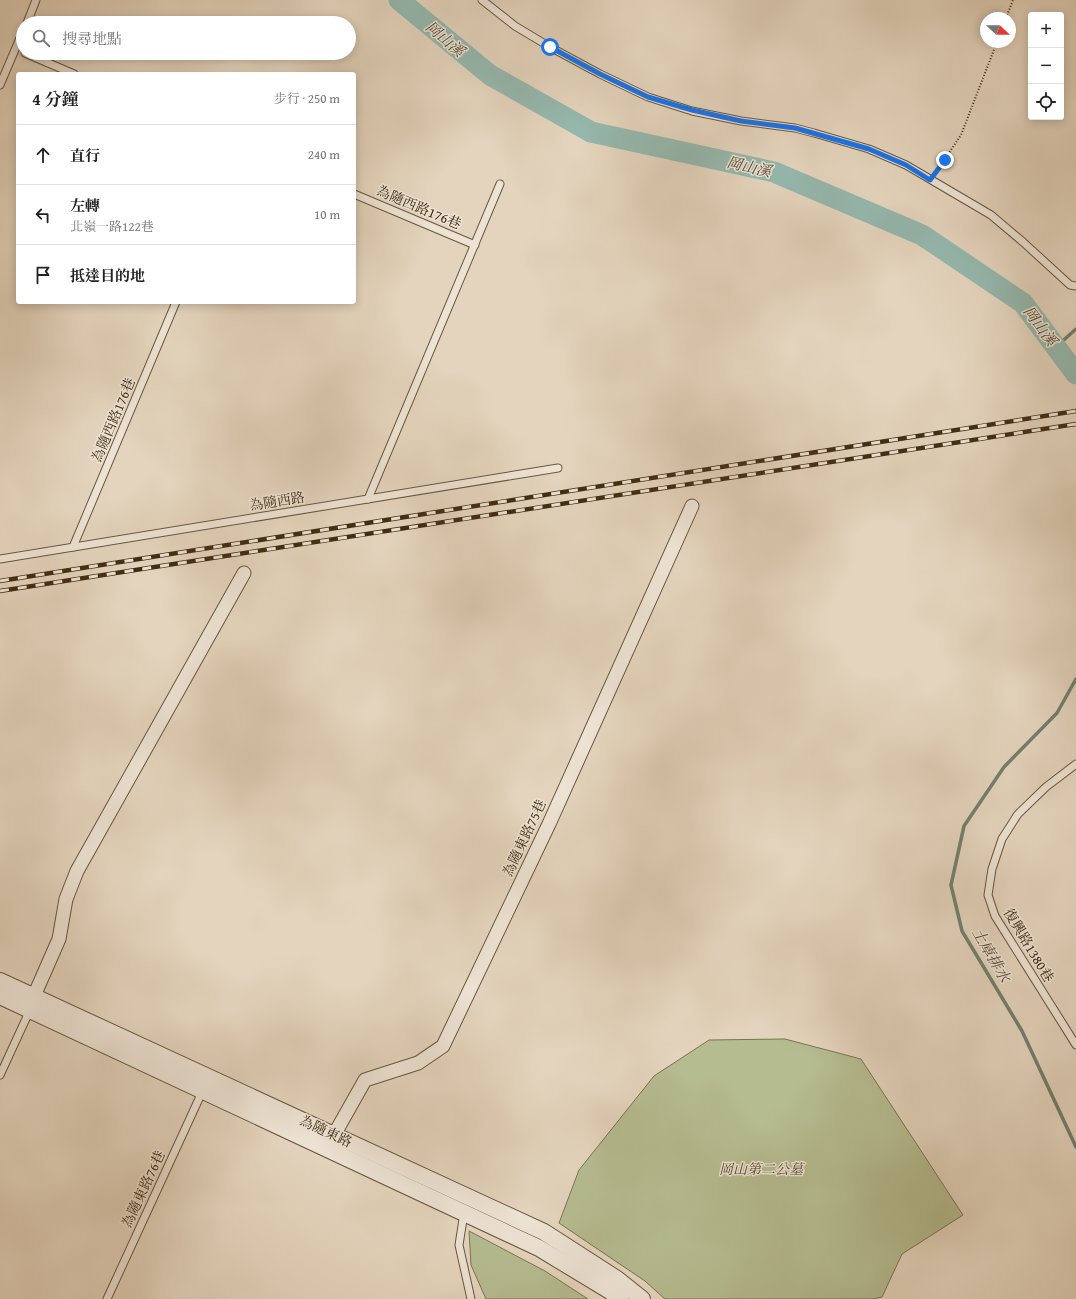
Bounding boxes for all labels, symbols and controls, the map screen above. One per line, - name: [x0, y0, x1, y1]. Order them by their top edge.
- north arrow: [980, 12, 1016, 48]
- map controls: [1028, 12, 1064, 120]
- button: +: [1028, 12, 1064, 48]
- search box: [16, 16, 356, 60]
- water label: 岡山溪: [421, 16, 471, 62]
- icon: search: [30, 27, 52, 49]
- text: 搜尋地點: [62, 28, 122, 49]
- route start: [541, 38, 559, 56]
- button: −: [1028, 48, 1064, 84]
- button: locate: [1028, 84, 1064, 120]
- text: 4 分鐘: [32, 86, 79, 111]
- text: 步行 · 250 m: [274, 89, 340, 108]
- icon: ahead: [32, 144, 54, 166]
- text: 直行: [70, 145, 100, 166]
- text: 240 m: [308, 145, 340, 164]
- water label: 岡山溪: [725, 151, 775, 182]
- route end: [936, 151, 954, 169]
- street label: 為隨西路176巷: [374, 180, 464, 234]
- text: 左轉: [70, 195, 100, 216]
- icon: left: [32, 204, 54, 226]
- text: 10 m: [314, 205, 340, 224]
- text: 北嶺一路122巷: [70, 217, 154, 236]
- icon: arrive: [32, 264, 54, 286]
- text: 抵達目的地: [70, 265, 145, 286]
- water label: 岡山溪: [1018, 301, 1064, 352]
- street label: 為隨西路176巷: [86, 375, 140, 465]
- street label: 為隨西路: [248, 487, 306, 515]
- street label: 為隨東路75巷: [497, 796, 551, 880]
- street label: 復興路1380巷: [999, 904, 1059, 986]
- water label: 土庫排水: [967, 924, 1017, 988]
- street label: 為隨東路: [296, 1110, 356, 1152]
- street label: 為隨東路76巷: [116, 1147, 170, 1231]
- park label: 岡山第二公墓: [719, 1159, 805, 1179]

